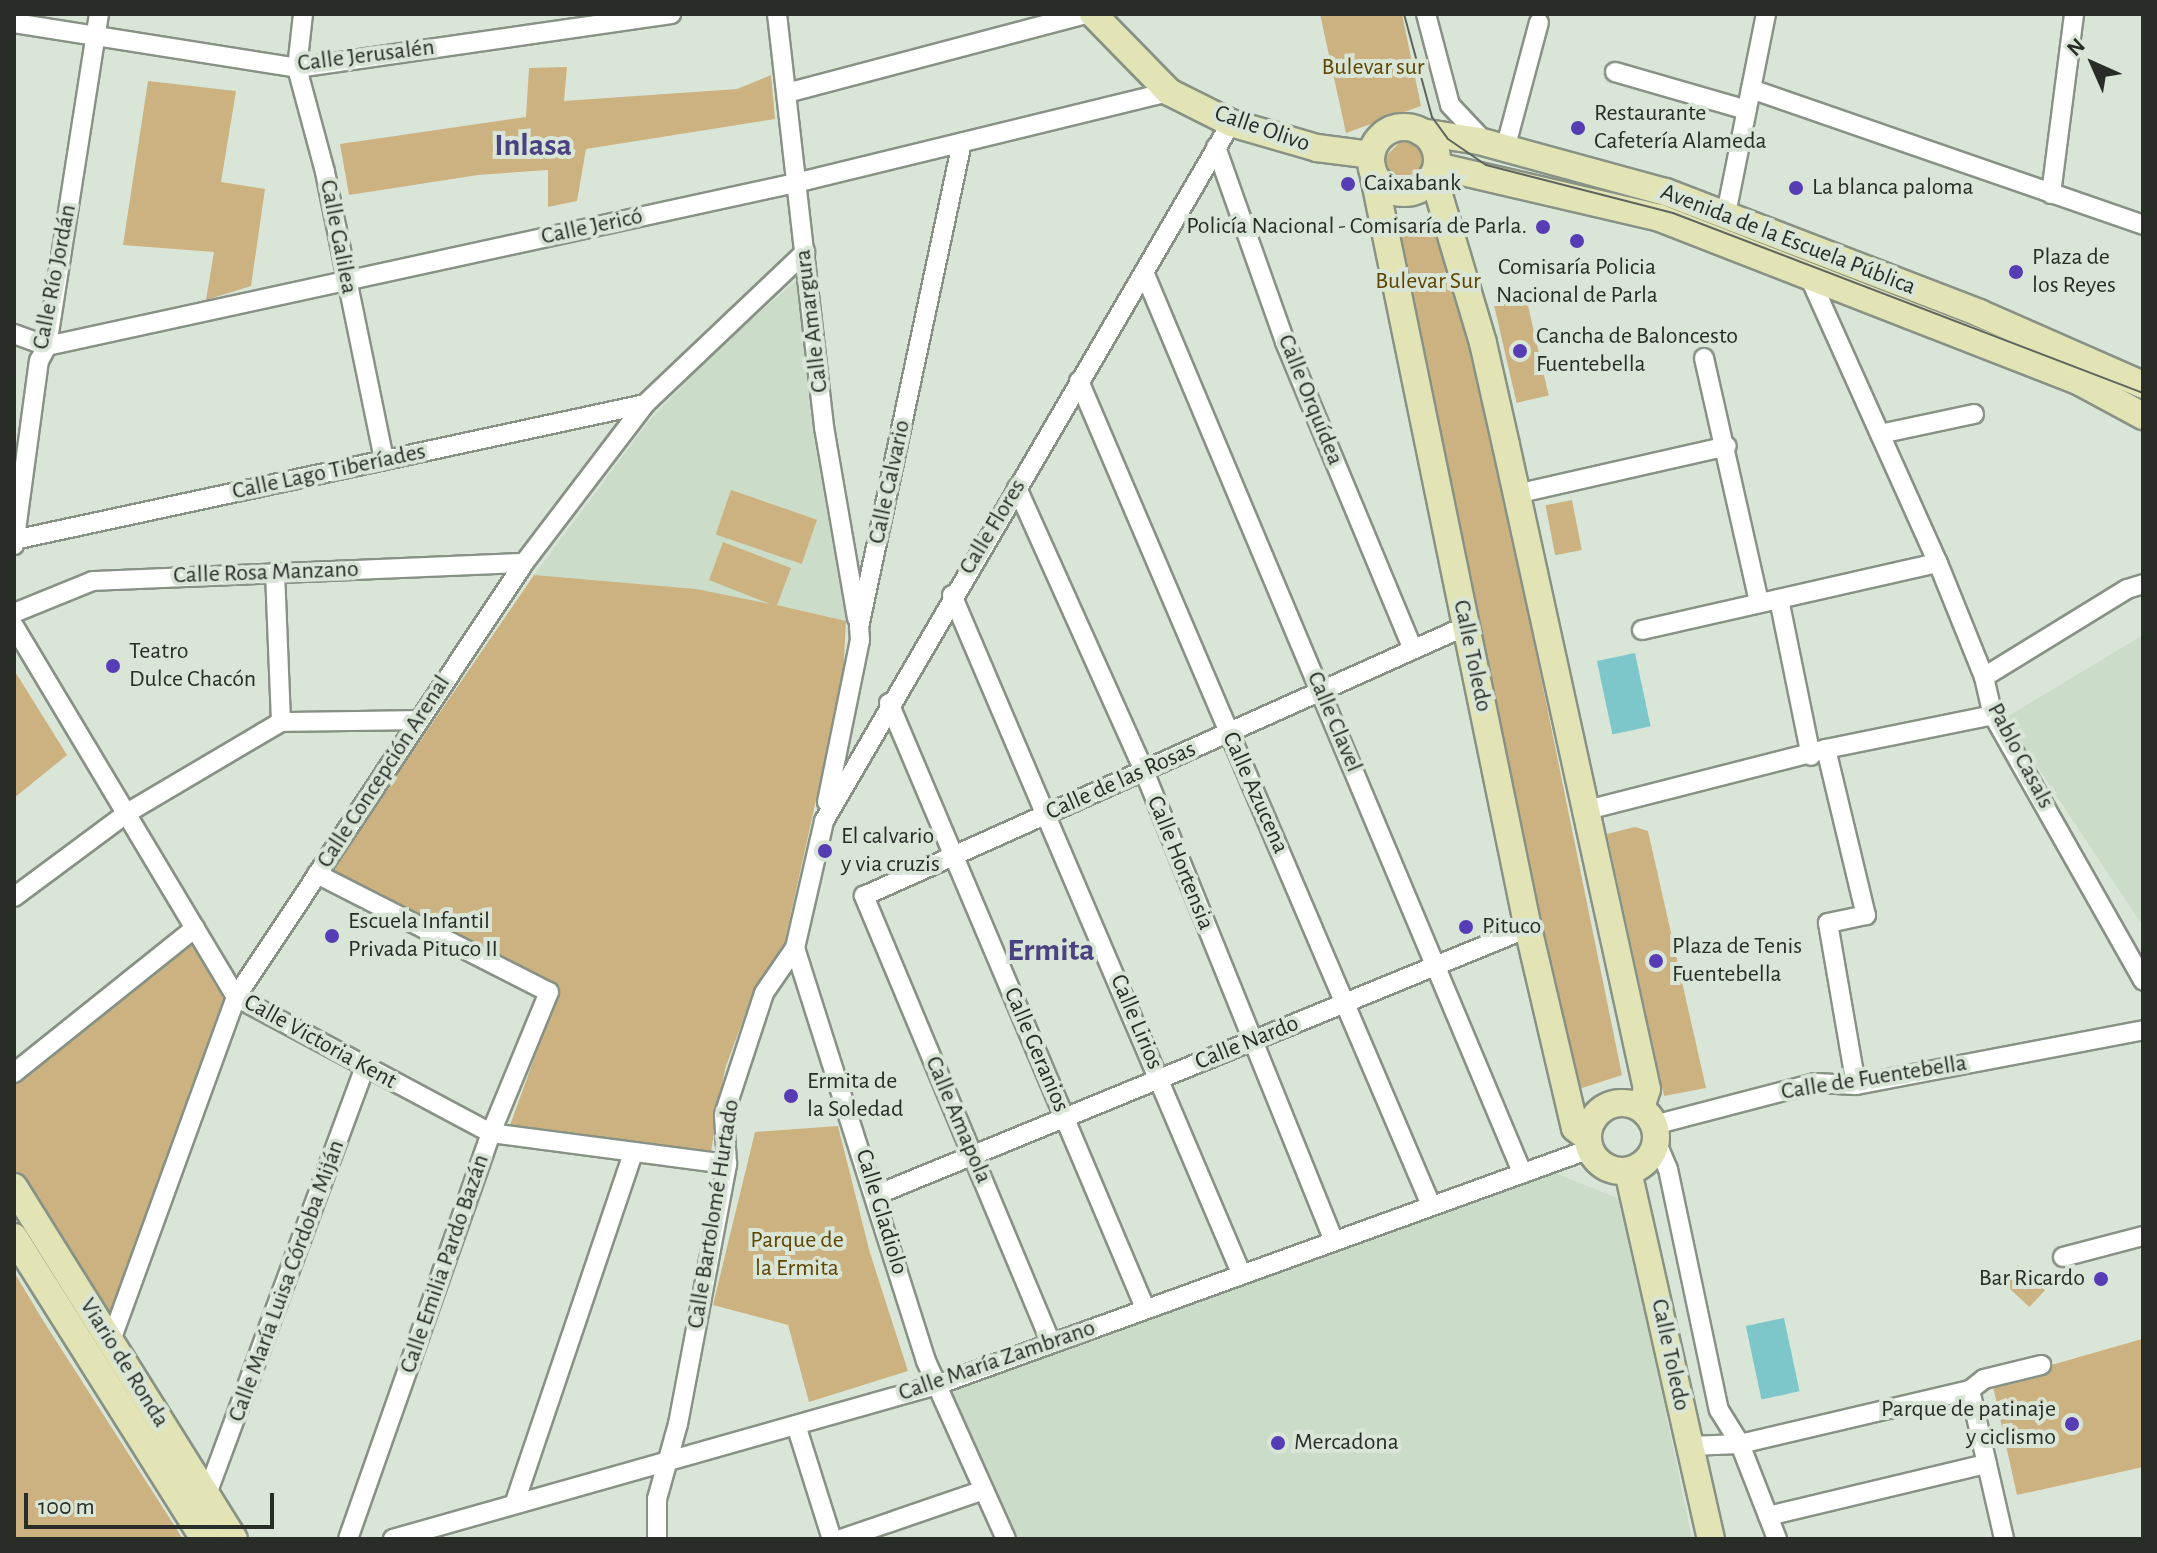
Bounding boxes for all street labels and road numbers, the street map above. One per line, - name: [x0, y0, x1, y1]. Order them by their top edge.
- street label: Calle Jerusalén: [296, 33, 436, 79]
- street label: Calle Olivo: [1211, 99, 1313, 159]
- street label: Calle Galilea: [313, 178, 363, 296]
- street label: Avenida de la Escuela Pública: [1656, 178, 1920, 302]
- street label: Calle Río Jordán: [27, 202, 83, 352]
- street label: Calle Jericó: [539, 202, 645, 252]
- street label: Calle Amargura: [789, 248, 835, 394]
- street label: Calle Orquídea: [1271, 330, 1349, 470]
- street label: Calle Calvario: [863, 417, 917, 547]
- street label: Calle Lago Tiberíades: [230, 437, 428, 507]
- street label: Calle Flores: [953, 474, 1033, 580]
- street label: Calle Rosa Manzano: [173, 555, 359, 591]
- street label: Calle Toledo: [1446, 597, 1498, 715]
- street label: Calle Clavel: [1300, 667, 1368, 777]
- street label: Calle Concepción Arenal: [311, 670, 457, 874]
- street label: Pablo Casals: [1980, 698, 2060, 814]
- street label: Calle Azucena: [1215, 728, 1295, 858]
- street label: Calle de las Rosas: [1042, 735, 1200, 827]
- street label: Calle Hortensia: [1140, 792, 1220, 934]
- street label: Calle Lirios: [1103, 970, 1169, 1074]
- street label: Calle Geranios: [997, 983, 1075, 1117]
- street label: Calle Victoria Kent: [239, 988, 401, 1096]
- street label: Calle Nardo: [1191, 1009, 1303, 1077]
- street label: Calle de Fuentebella: [1779, 1049, 1969, 1107]
- street label: Calle Amapola: [918, 1052, 998, 1188]
- street label: Calle Bartolomé Hurtado: [682, 1097, 746, 1331]
- street label: Calle María Luisa Córdoba Miján: [223, 1136, 351, 1426]
- street label: Calle Gladiolo: [848, 1146, 914, 1278]
- street label: Calle Emilia Pardo Bazán: [394, 1151, 496, 1377]
- street label: Viario de Ronda: [73, 1293, 175, 1433]
- street label: Calle Toledo: [1644, 1296, 1696, 1414]
- street label: Calle María Zambrano: [895, 1314, 1099, 1408]

